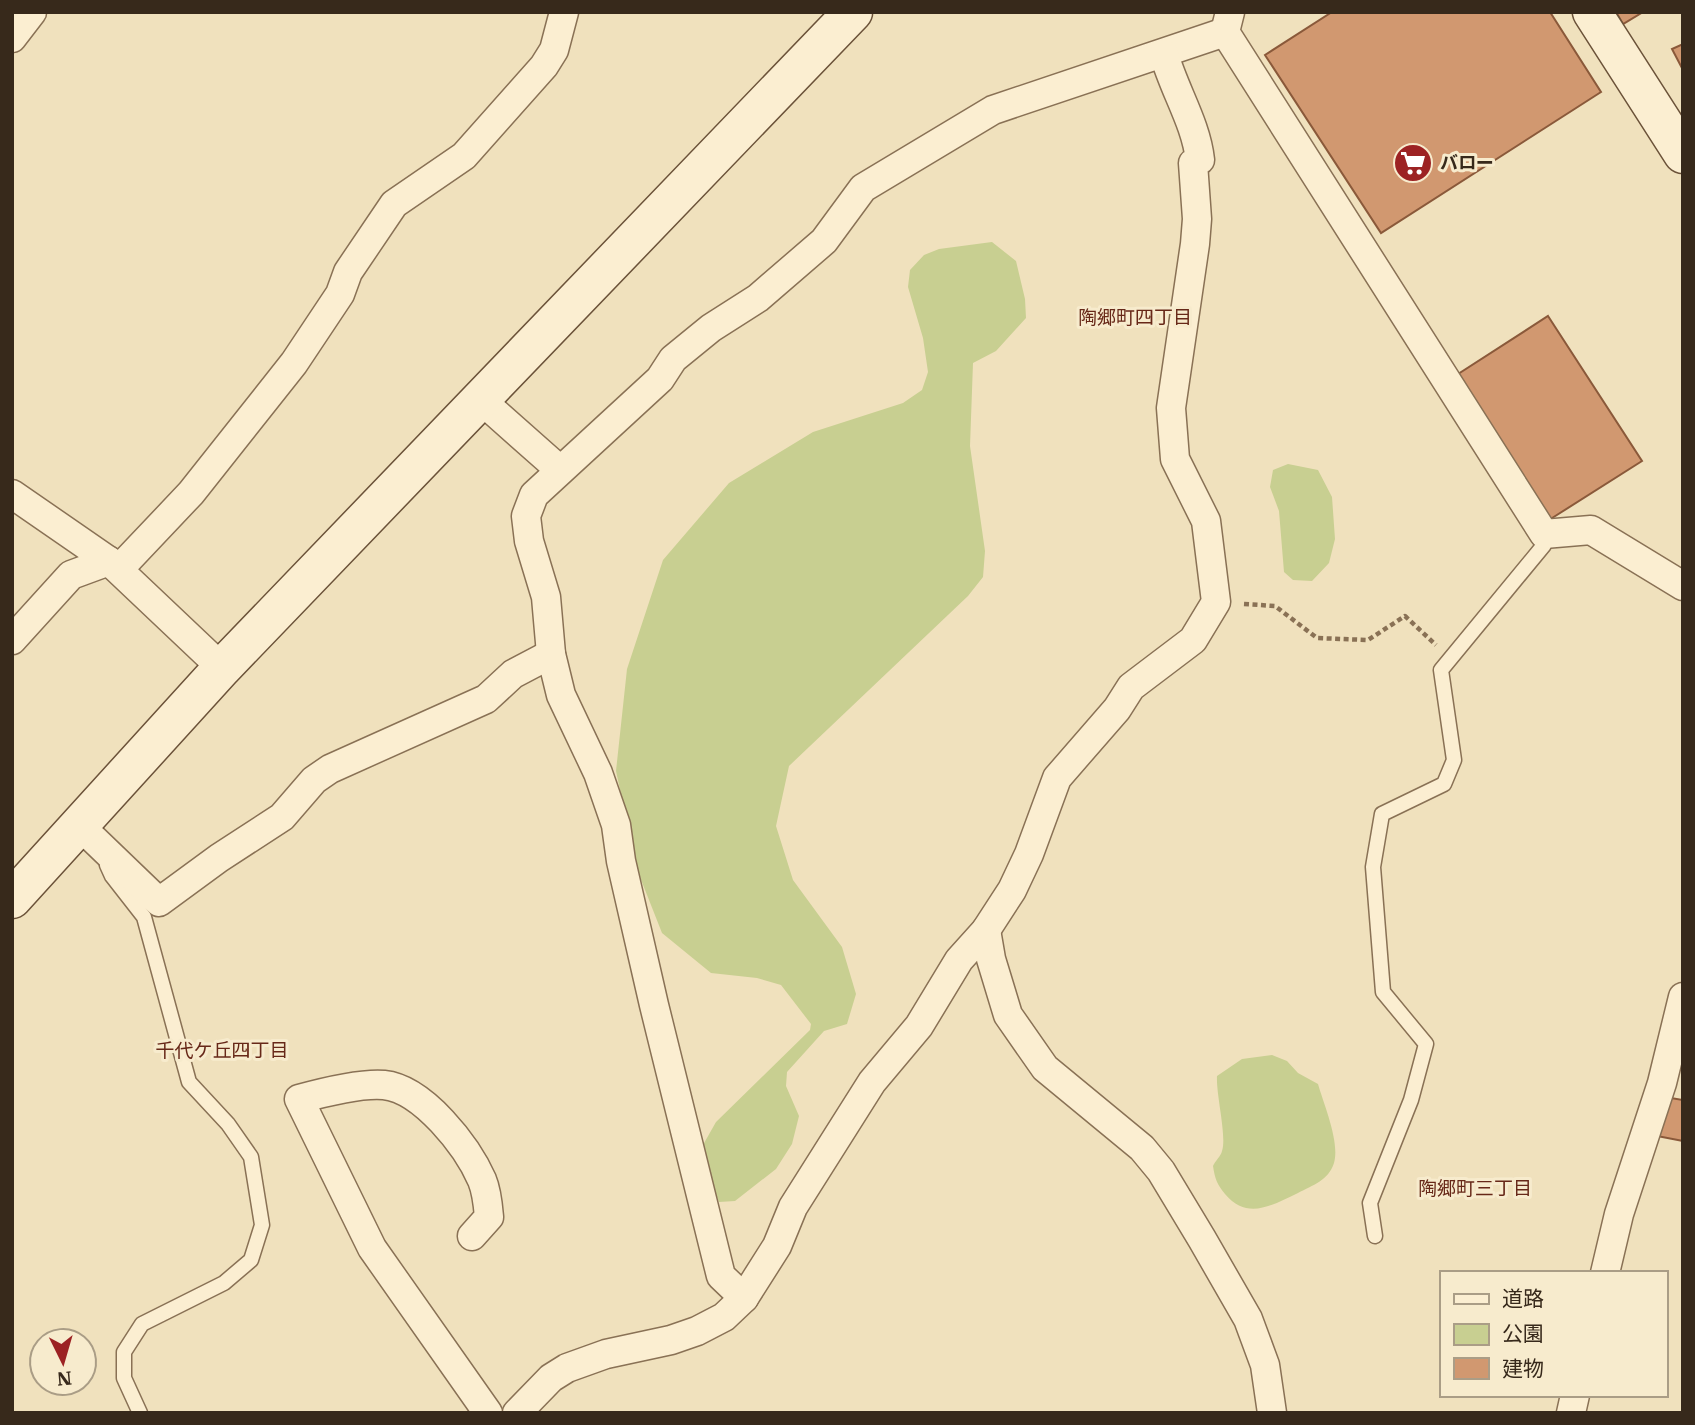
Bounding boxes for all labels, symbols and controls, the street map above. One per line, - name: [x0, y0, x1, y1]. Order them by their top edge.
- supermarket icon: バロー: [1392, 142, 1434, 184]
- place label: バロー: [1440, 151, 1494, 174]
- district label: 陶郷町四丁目: [1078, 305, 1192, 329]
- district label: 千代ケ丘四丁目: [155, 1038, 289, 1062]
- district label: 陶郷町三丁目: [1418, 1176, 1532, 1200]
- legend: [1440, 1271, 1667, 1397]
- text: 道路: [1502, 1284, 1544, 1312]
- text: 公園: [1502, 1319, 1544, 1347]
- north arrow: [28, 1327, 98, 1397]
- text: 建物: [1502, 1354, 1544, 1382]
- text: N: [56, 1366, 73, 1392]

